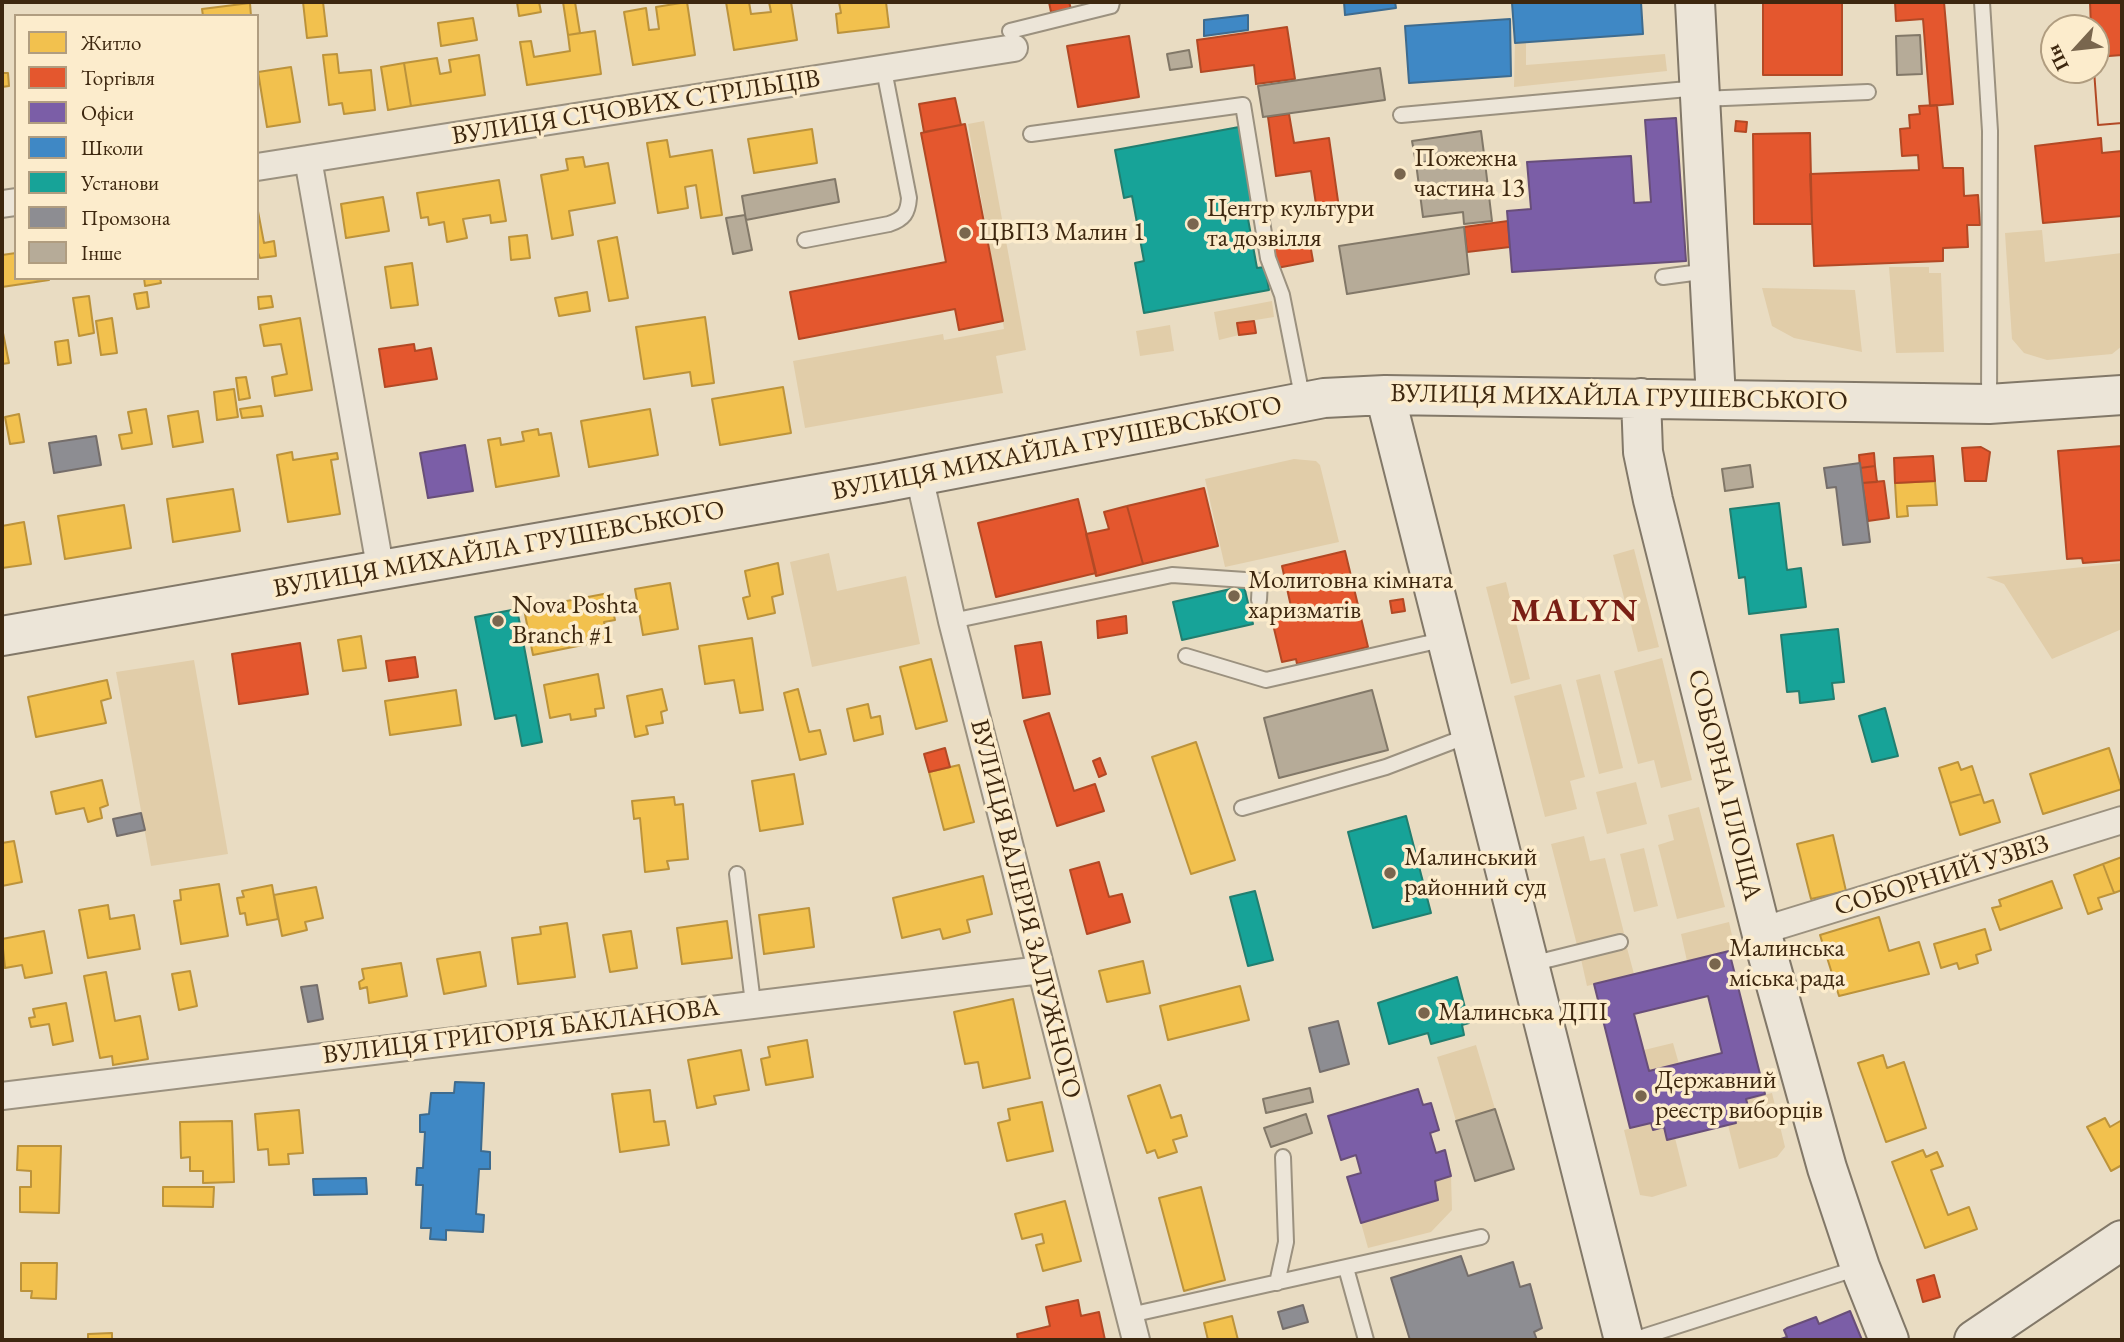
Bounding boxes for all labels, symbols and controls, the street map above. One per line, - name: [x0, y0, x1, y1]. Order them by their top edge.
- legend: [14, 14, 259, 280]
- north arrow: [2040, 14, 2110, 84]
- text: Житло: [81, 29, 141, 56]
- text: Пн: [2041, 41, 2075, 75]
- street label: ВУЛИЦЯ СІЧОВИХ СТРІЛЬЦІВ: [450, 63, 822, 153]
- text: Торгівля: [81, 64, 155, 91]
- text: Офіси: [81, 99, 134, 126]
- text: Школи: [81, 134, 143, 161]
- place label: Пожежна частина 13: [1414, 143, 1525, 204]
- marker: Пожежна частина 13: [1392, 166, 1408, 182]
- text: Установи: [81, 169, 159, 196]
- place label: Центр культури та дозвілля: [1207, 193, 1375, 255]
- text: Промзона: [81, 204, 170, 231]
- marker: Центр культури та дозвілля: [1185, 216, 1201, 232]
- place label: ЦВПЗ Малин 1: [979, 217, 1145, 249]
- marker: ЦВПЗ Малин 1: [957, 225, 973, 241]
- text: Інше: [81, 239, 122, 266]
- street label: ВУЛИЦЯ МИХАЙЛА ГРУШЕВСЬКОГО: [1390, 378, 1848, 418]
- street label: ВУЛИЦЯ МИХАЙЛА ГРУШЕВСЬКОГО: [829, 390, 1285, 508]
- street label: ВУЛИЦЯ МИХАЙЛА ГРУШЕВСЬКОГО: [271, 495, 727, 605]
- place label: Молитовна кімната харизматів: [1248, 565, 1453, 626]
- marker: Молитовна кімната харизматів: [1226, 588, 1242, 604]
- place label: Nova Poshta Branch #1: [512, 590, 638, 652]
- district label: MALYN: [1511, 592, 1639, 632]
- marker: Nova Poshta Branch #1: [490, 613, 506, 629]
- street label: СОБОРНА ПЛОЩА: [1680, 666, 1768, 904]
- street label: ВУЛИЦЯ ВАЛЕРІЯ ЗАЛУЖНОГО: [963, 716, 1087, 1102]
- street label: СОБОРНИЙ УЗВІЗ: [1831, 829, 2053, 923]
- place label: Малинський районний суд: [1404, 842, 1546, 903]
- marker: Малинський районний суд: [1382, 865, 1398, 881]
- place label: Малинська міська рада: [1729, 933, 1845, 995]
- marker: Малинська міська рада: [1707, 956, 1723, 972]
- street label: ВУЛИЦЯ ГРИГОРІЯ БАКЛАНОВА: [321, 992, 721, 1072]
- place label: Малинська ДПІ: [1438, 997, 1608, 1029]
- marker: Малинська ДПІ: [1416, 1005, 1432, 1021]
- place label: Державний реєстр виборців: [1655, 1065, 1823, 1126]
- marker: Державний реєстр виборців: [1633, 1088, 1649, 1104]

